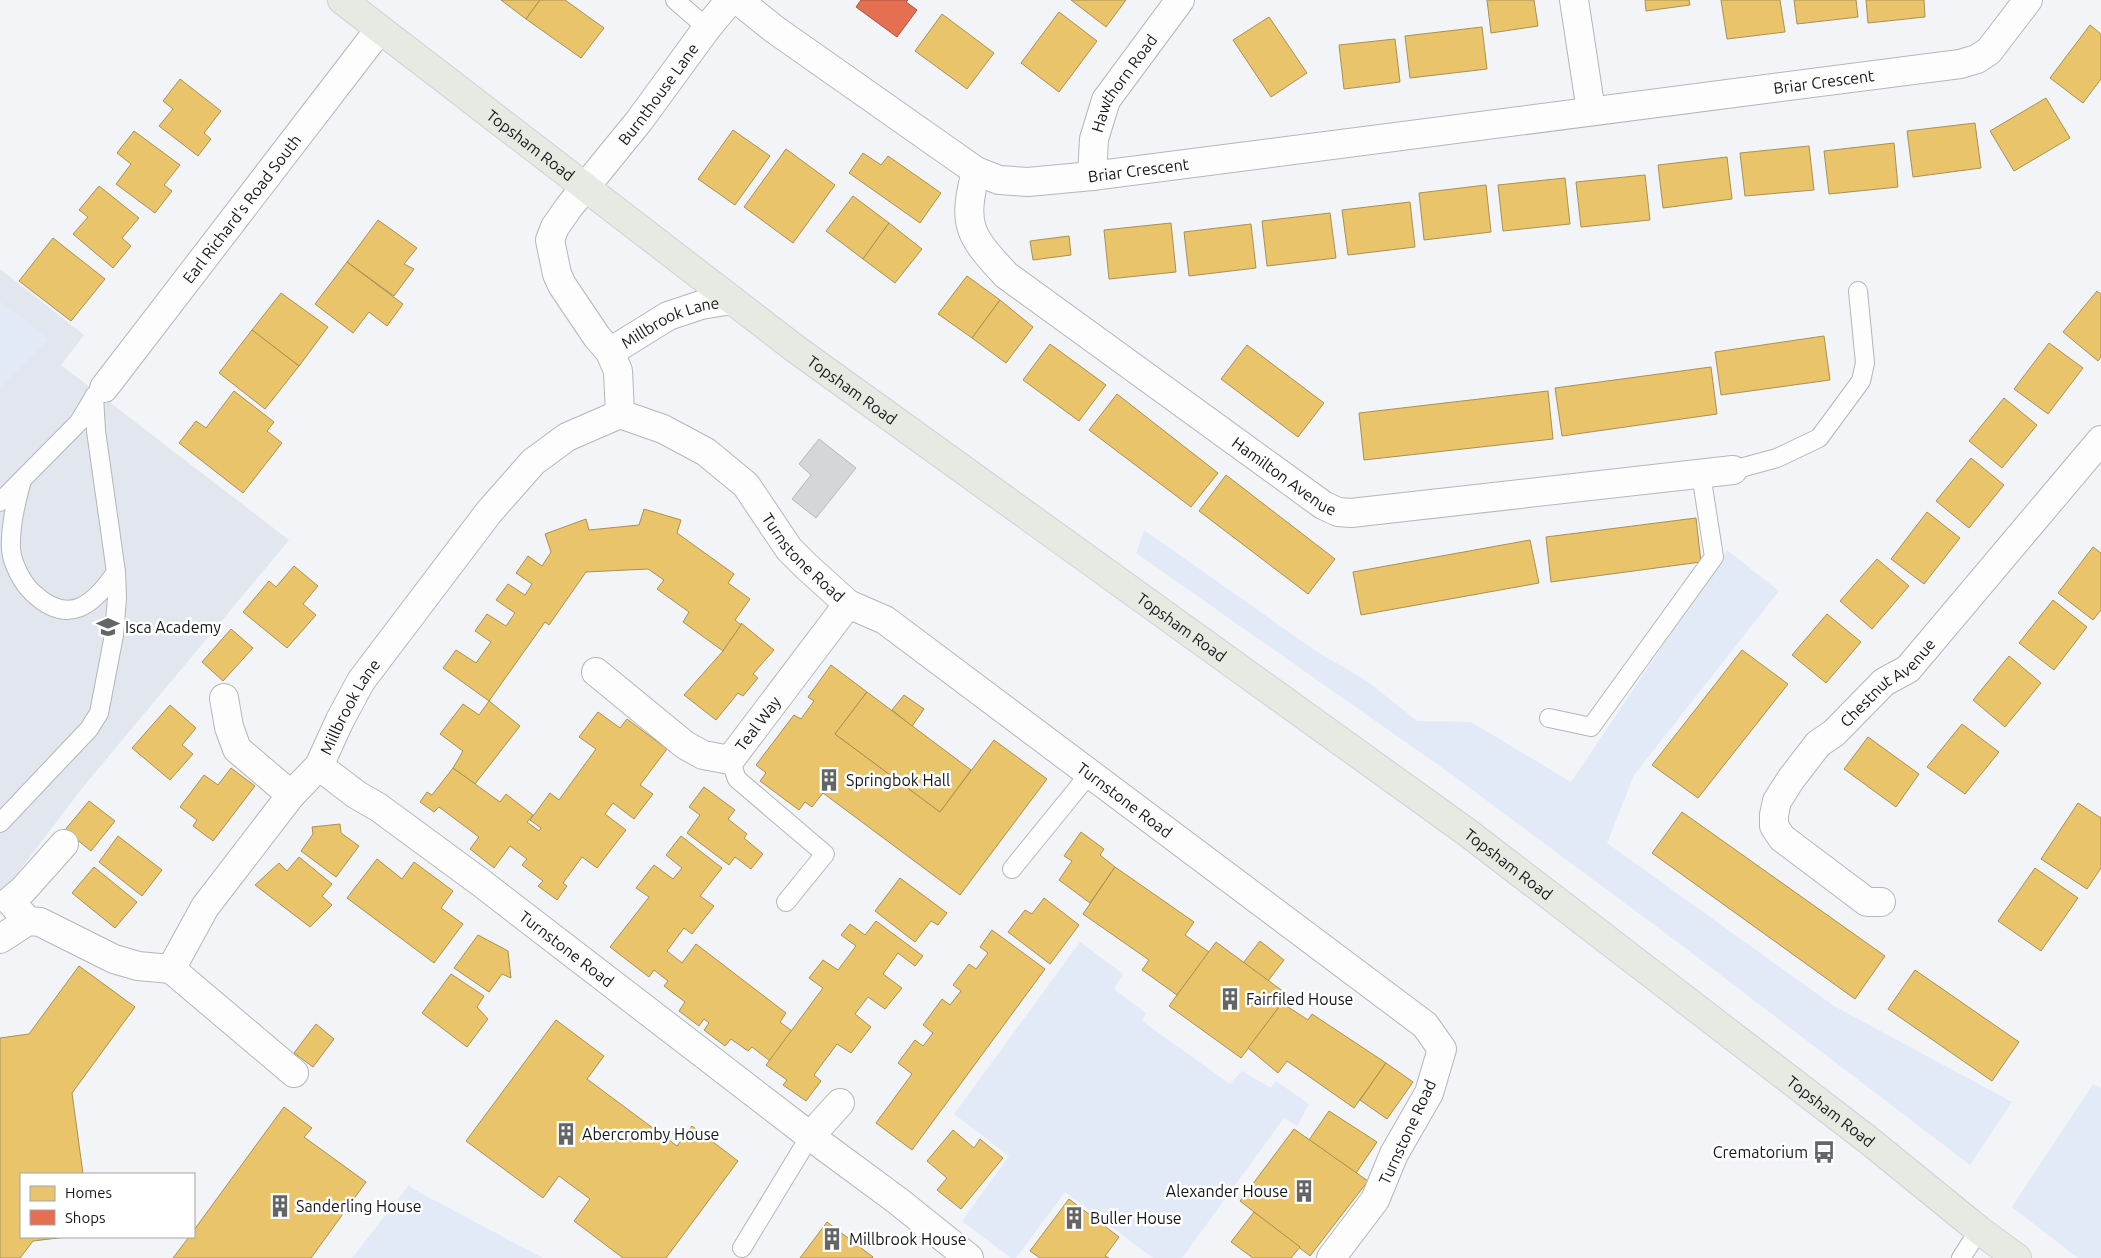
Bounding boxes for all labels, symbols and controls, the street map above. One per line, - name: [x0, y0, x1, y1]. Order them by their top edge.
- street label: Hawthorn Road: [1088, 31, 1160, 134]
- street label: Burnthouse Lane: [614, 40, 702, 148]
- street label: Briar Crescent: [1772, 66, 1876, 97]
- street label: Topsham Road: [483, 106, 578, 184]
- street label: Earl Richard's Road South: [179, 131, 304, 287]
- street label: Briar Crescent: [1087, 155, 1191, 185]
- street label: Millbrook Lane: [618, 293, 720, 352]
- street label: Topsham Road: [804, 352, 900, 428]
- street label: Hamilton Avenue: [1229, 433, 1339, 519]
- street label: Turnstone Road: [759, 510, 848, 605]
- street label: Topsham Road: [1134, 589, 1230, 665]
- school or university icon: Isca Academy: [95, 614, 121, 640]
- place label: Isca Academy: [125, 618, 221, 636]
- street label: Chestnut Avenue: [1836, 635, 1939, 730]
- street label: Millbrook Lane: [316, 655, 383, 757]
- street label: Teal Way: [731, 692, 784, 754]
- street label: Turnstone Road: [1074, 758, 1176, 841]
- building icon: Springbok Hall: [816, 767, 842, 793]
- place label: Springbok Hall: [846, 771, 950, 789]
- street label: Topsham Road: [1461, 825, 1556, 903]
- street label: Turnstone Road: [516, 907, 617, 991]
- building icon: Fairfiled House: [1217, 986, 1243, 1012]
- place label: Fairfiled House: [1246, 990, 1353, 1008]
- street label: Topsham Road: [1783, 1072, 1878, 1151]
- street label: Turnstone Road: [1375, 1077, 1439, 1187]
- building icon: Abercromby House: [553, 1121, 579, 1147]
- place label: Abercromby House: [582, 1125, 719, 1143]
- bus stop icon: Crematorium: [1811, 1139, 1837, 1165]
- place label: Crematorium: [1713, 1143, 1808, 1161]
- legend: [20, 1173, 195, 1238]
- building icon: Alexander House: [1291, 1178, 1317, 1204]
- place label: Alexander House: [1166, 1182, 1288, 1200]
- text: Homes: [65, 1184, 112, 1201]
- building icon: Sanderling House: [267, 1193, 293, 1219]
- place label: Sanderling House: [296, 1197, 422, 1215]
- building icon: Buller House: [1061, 1205, 1087, 1231]
- text: Shops: [65, 1209, 106, 1226]
- place label: Buller House: [1090, 1209, 1182, 1227]
- building icon: Millbrook House: [819, 1226, 845, 1252]
- place label: Millbrook House: [849, 1230, 966, 1248]

